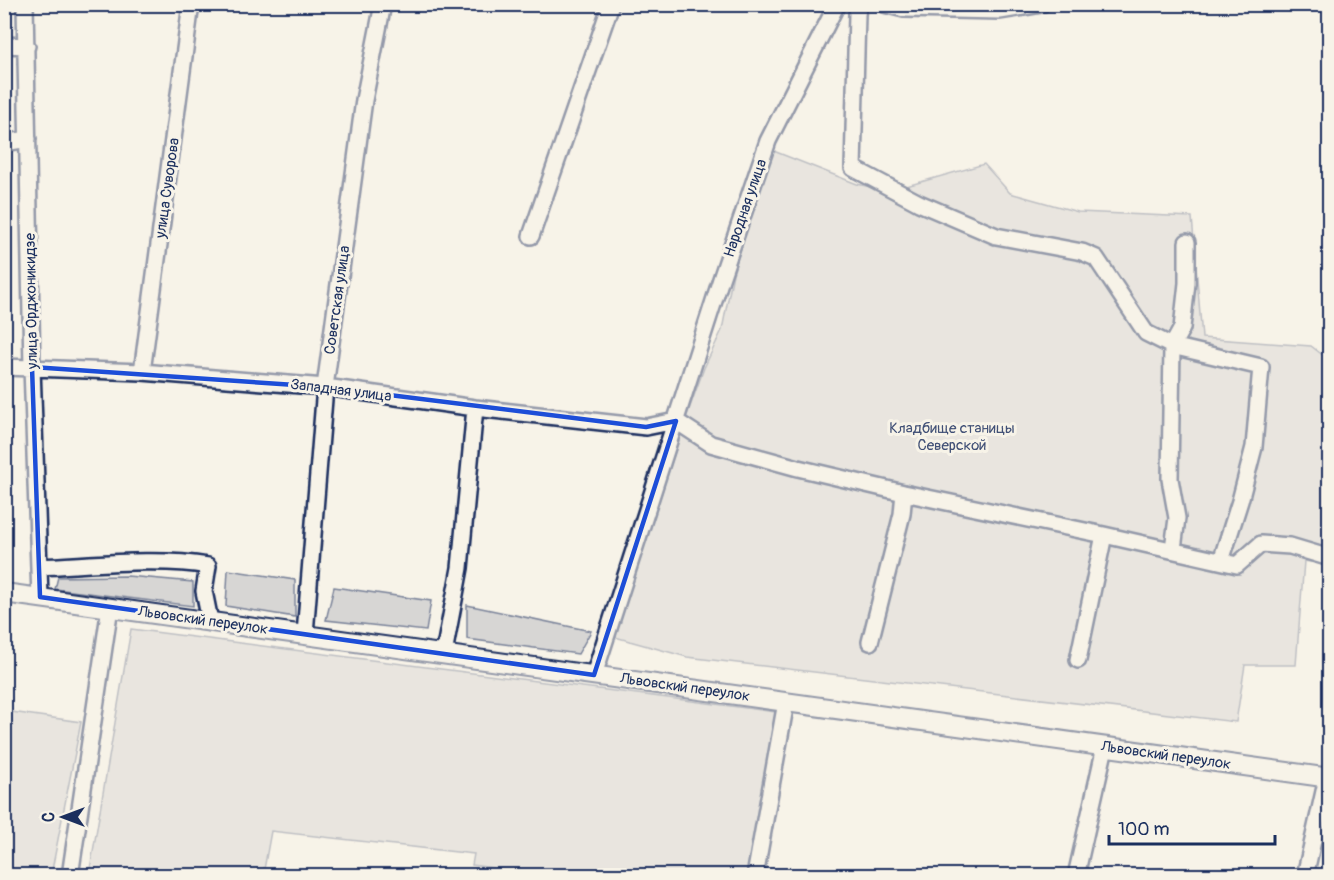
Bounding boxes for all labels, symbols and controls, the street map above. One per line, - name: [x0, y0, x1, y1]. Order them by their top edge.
- street label: улица Суворова: [151, 137, 184, 240]
- street label: Народная улица: [720, 156, 771, 260]
- street label: улица Орджоникидзе: [21, 232, 42, 370]
- street label: Советская улица: [320, 244, 355, 356]
- street label: Западная улица: [289, 375, 393, 406]
- park label: Кладбище станицы Северской: [889, 419, 1015, 455]
- street label: Львовский переулок: [136, 602, 269, 639]
- street label: Львовский переулок: [618, 669, 751, 706]
- street label: Львовский переулок: [1099, 737, 1232, 774]
- north arrow: [33, 787, 93, 847]
- scale bar: [1109, 808, 1276, 846]
- text: С: [39, 812, 59, 822]
- text: 100 m: [1118, 818, 1170, 841]

